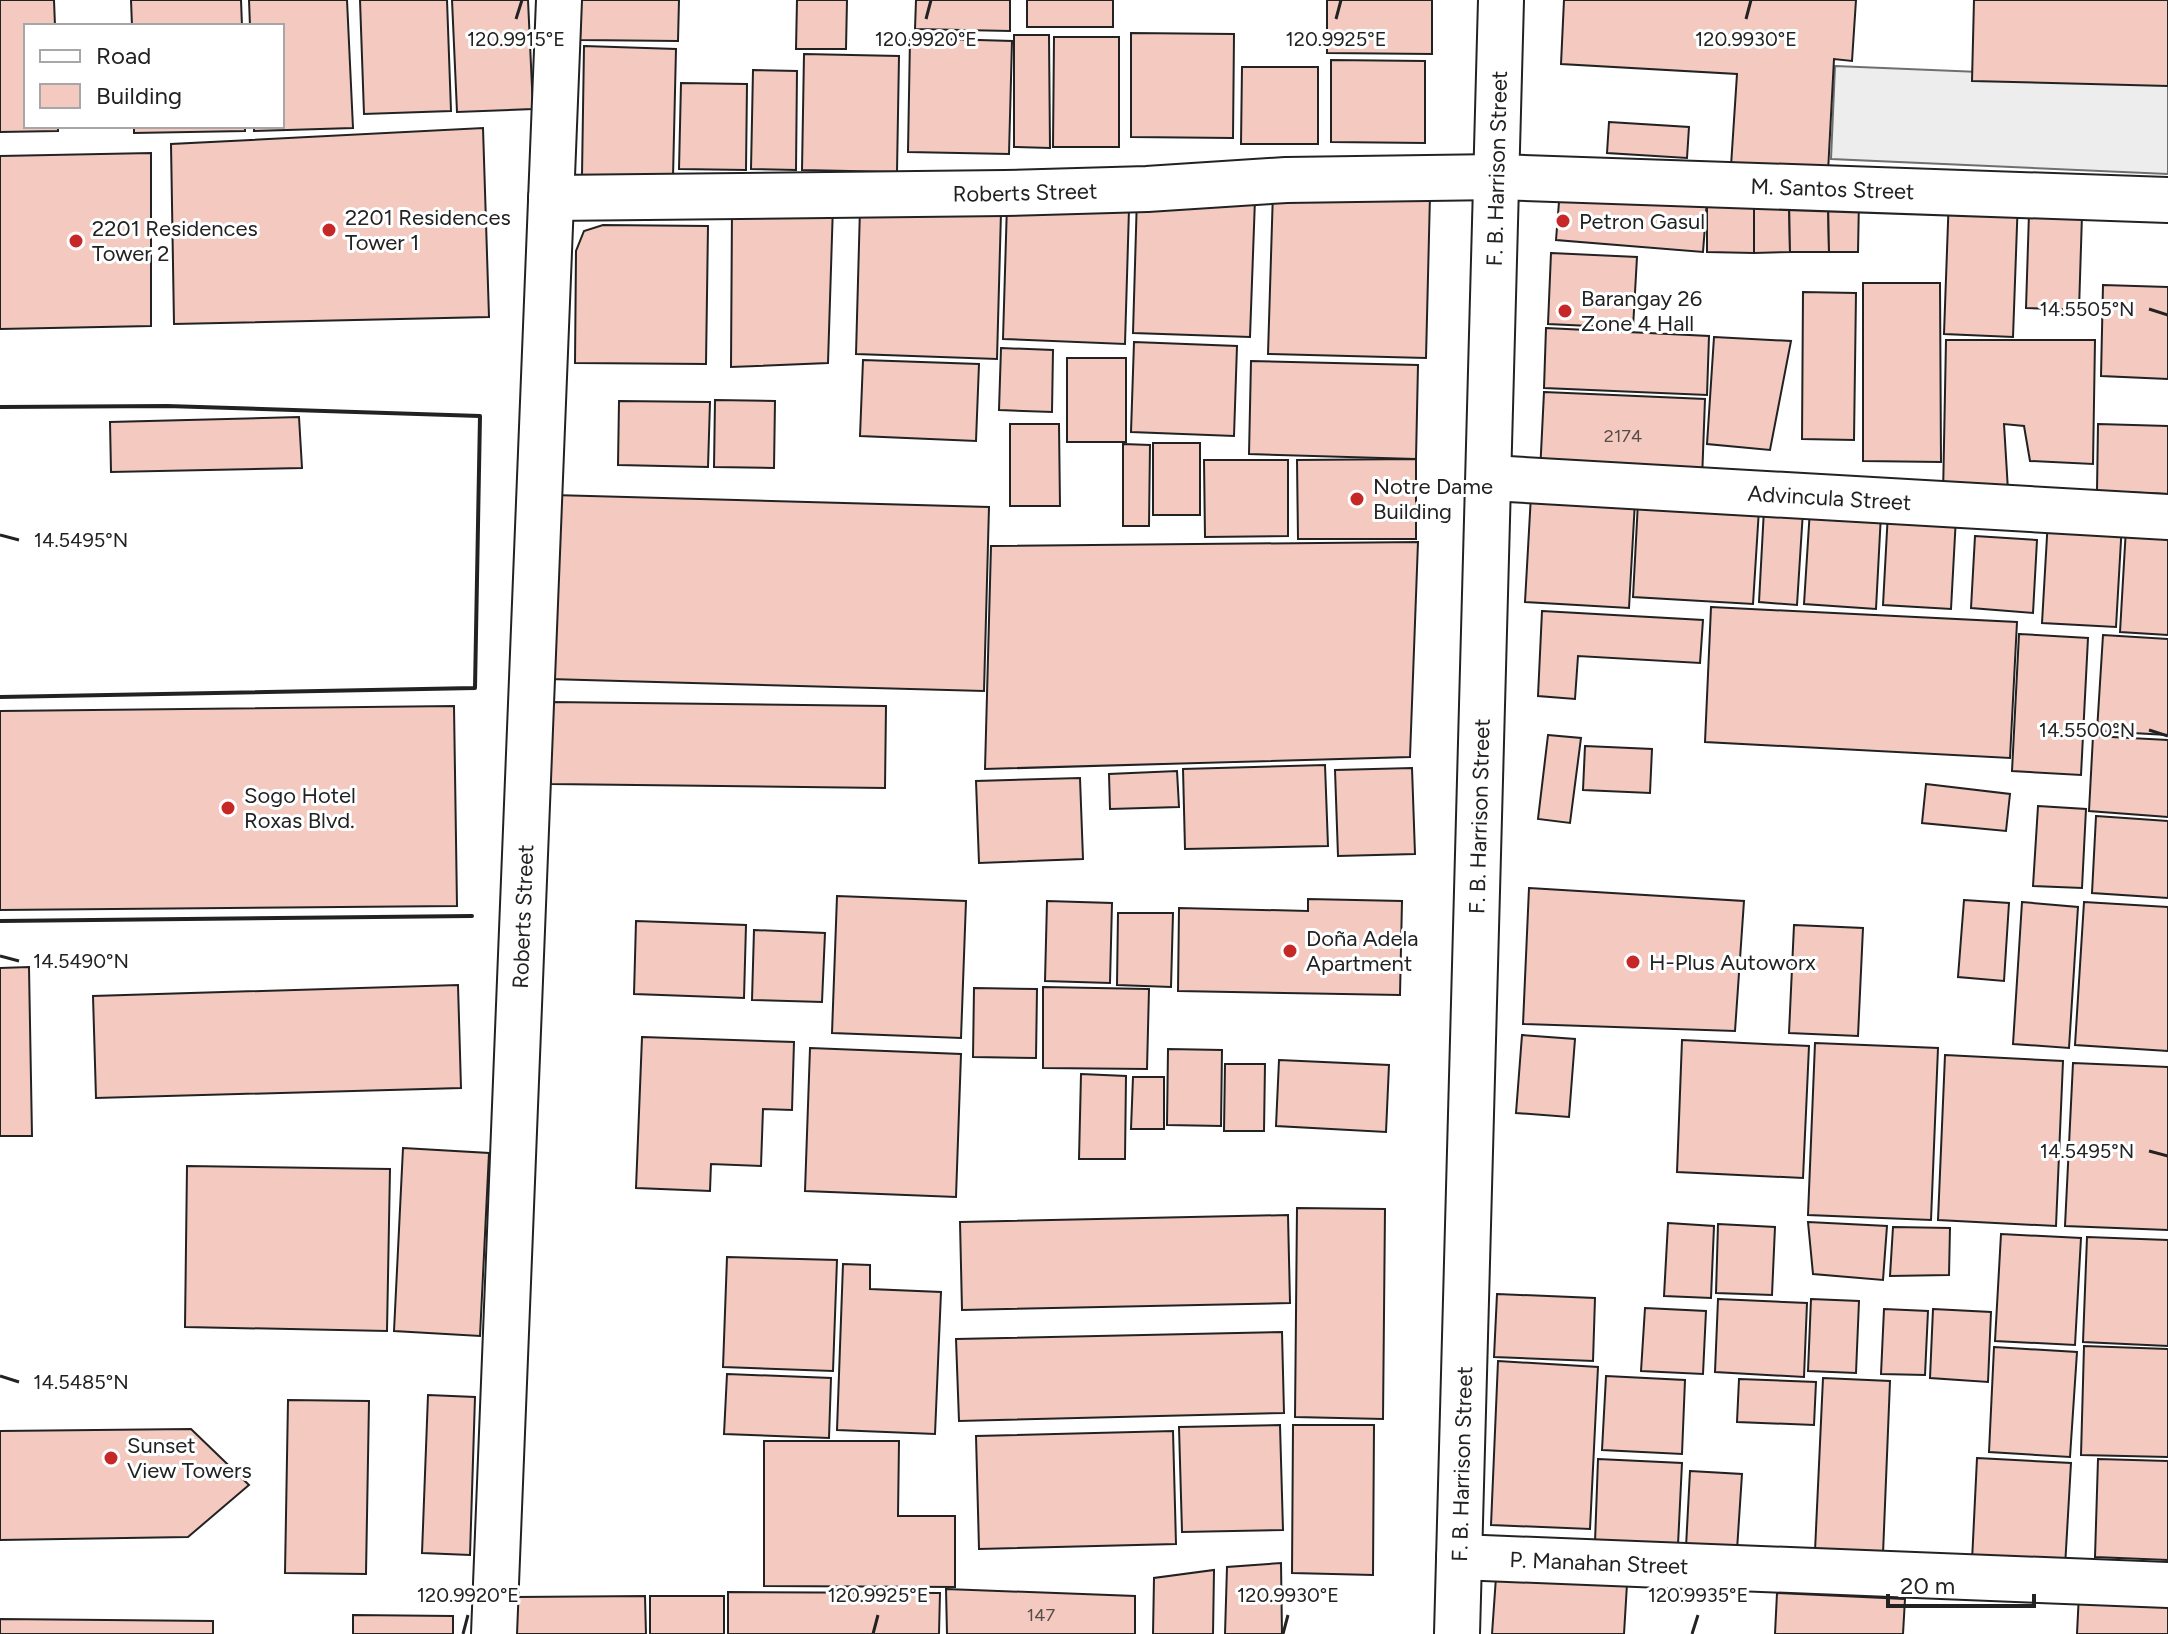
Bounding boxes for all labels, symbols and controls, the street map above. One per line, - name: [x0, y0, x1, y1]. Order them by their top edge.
- legend: [24, 24, 284, 128]
- text: 120.9915°E: [467, 27, 565, 51]
- text: 120.9920°E: [875, 27, 977, 51]
- text: 120.9925°E: [1286, 27, 1386, 51]
- text: 120.9930°E: [1695, 27, 1797, 51]
- text: Road: [96, 41, 151, 70]
- street label: F. B. Harrison Street: [1480, 70, 1513, 267]
- text: Building: [96, 81, 182, 110]
- street label: M. Santos Street: [1750, 172, 1915, 205]
- street label: Roberts Street: [953, 177, 1098, 207]
- place label: 2201 Residences Tower 1: [345, 204, 511, 256]
- place label: Petron Gasul: [1579, 208, 1705, 235]
- marker: Petron Gasul: [1554, 212, 1572, 230]
- place label: 2201 Residences Tower 2: [92, 215, 258, 267]
- marker: 2201 Residences Tower 1: [320, 221, 338, 239]
- marker: 2201 Residences Tower 2: [67, 232, 85, 250]
- place label: Barangay 26 Zone 4 Hall: [1581, 285, 1702, 337]
- text: 14.5505°N: [2039, 297, 2135, 321]
- marker: Barangay 26 Zone 4 Hall: [1556, 302, 1574, 320]
- house number: 2174: [1604, 425, 1642, 447]
- place label: Notre Dame Building: [1373, 473, 1493, 525]
- street label: Advincula Street: [1747, 479, 1912, 516]
- marker: Notre Dame Building: [1348, 490, 1366, 508]
- text: 14.5495°N: [34, 528, 128, 552]
- street label: F. B. Harrison Street: [1463, 718, 1495, 914]
- text: 14.5500°N: [2039, 718, 2135, 742]
- place label: Sogo Hotel Roxas Blvd.: [244, 782, 356, 834]
- marker: Sogo Hotel Roxas Blvd.: [219, 799, 237, 817]
- street label: Roberts Street: [506, 844, 539, 989]
- place label: Doña Adela Apartment: [1306, 925, 1419, 977]
- marker: Doña Adela Apartment: [1281, 942, 1299, 960]
- text: 14.5490°N: [33, 949, 129, 973]
- place label: H-Plus Autoworx: [1649, 949, 1816, 976]
- marker: H-Plus Autoworx: [1624, 953, 1642, 971]
- text: 14.5495°N: [2040, 1139, 2134, 1163]
- street label: F. B. Harrison Street: [1445, 1366, 1478, 1562]
- text: 14.5485°N: [33, 1370, 129, 1394]
- place label: Sunset View Towers: [127, 1432, 252, 1484]
- marker: Sunset View Towers: [102, 1449, 120, 1467]
- street label: P. Manahan Street: [1509, 1546, 1689, 1580]
- scale bar: [1888, 1558, 2034, 1608]
- text: 20 m: [1900, 1571, 1955, 1600]
- text: 120.9920°E: [417, 1583, 519, 1607]
- text: 120.9925°E: [828, 1583, 928, 1607]
- text: 120.9930°E: [1237, 1583, 1339, 1607]
- text: 120.9935°E: [1648, 1583, 1748, 1607]
- house number: 147: [1027, 1604, 1055, 1626]

